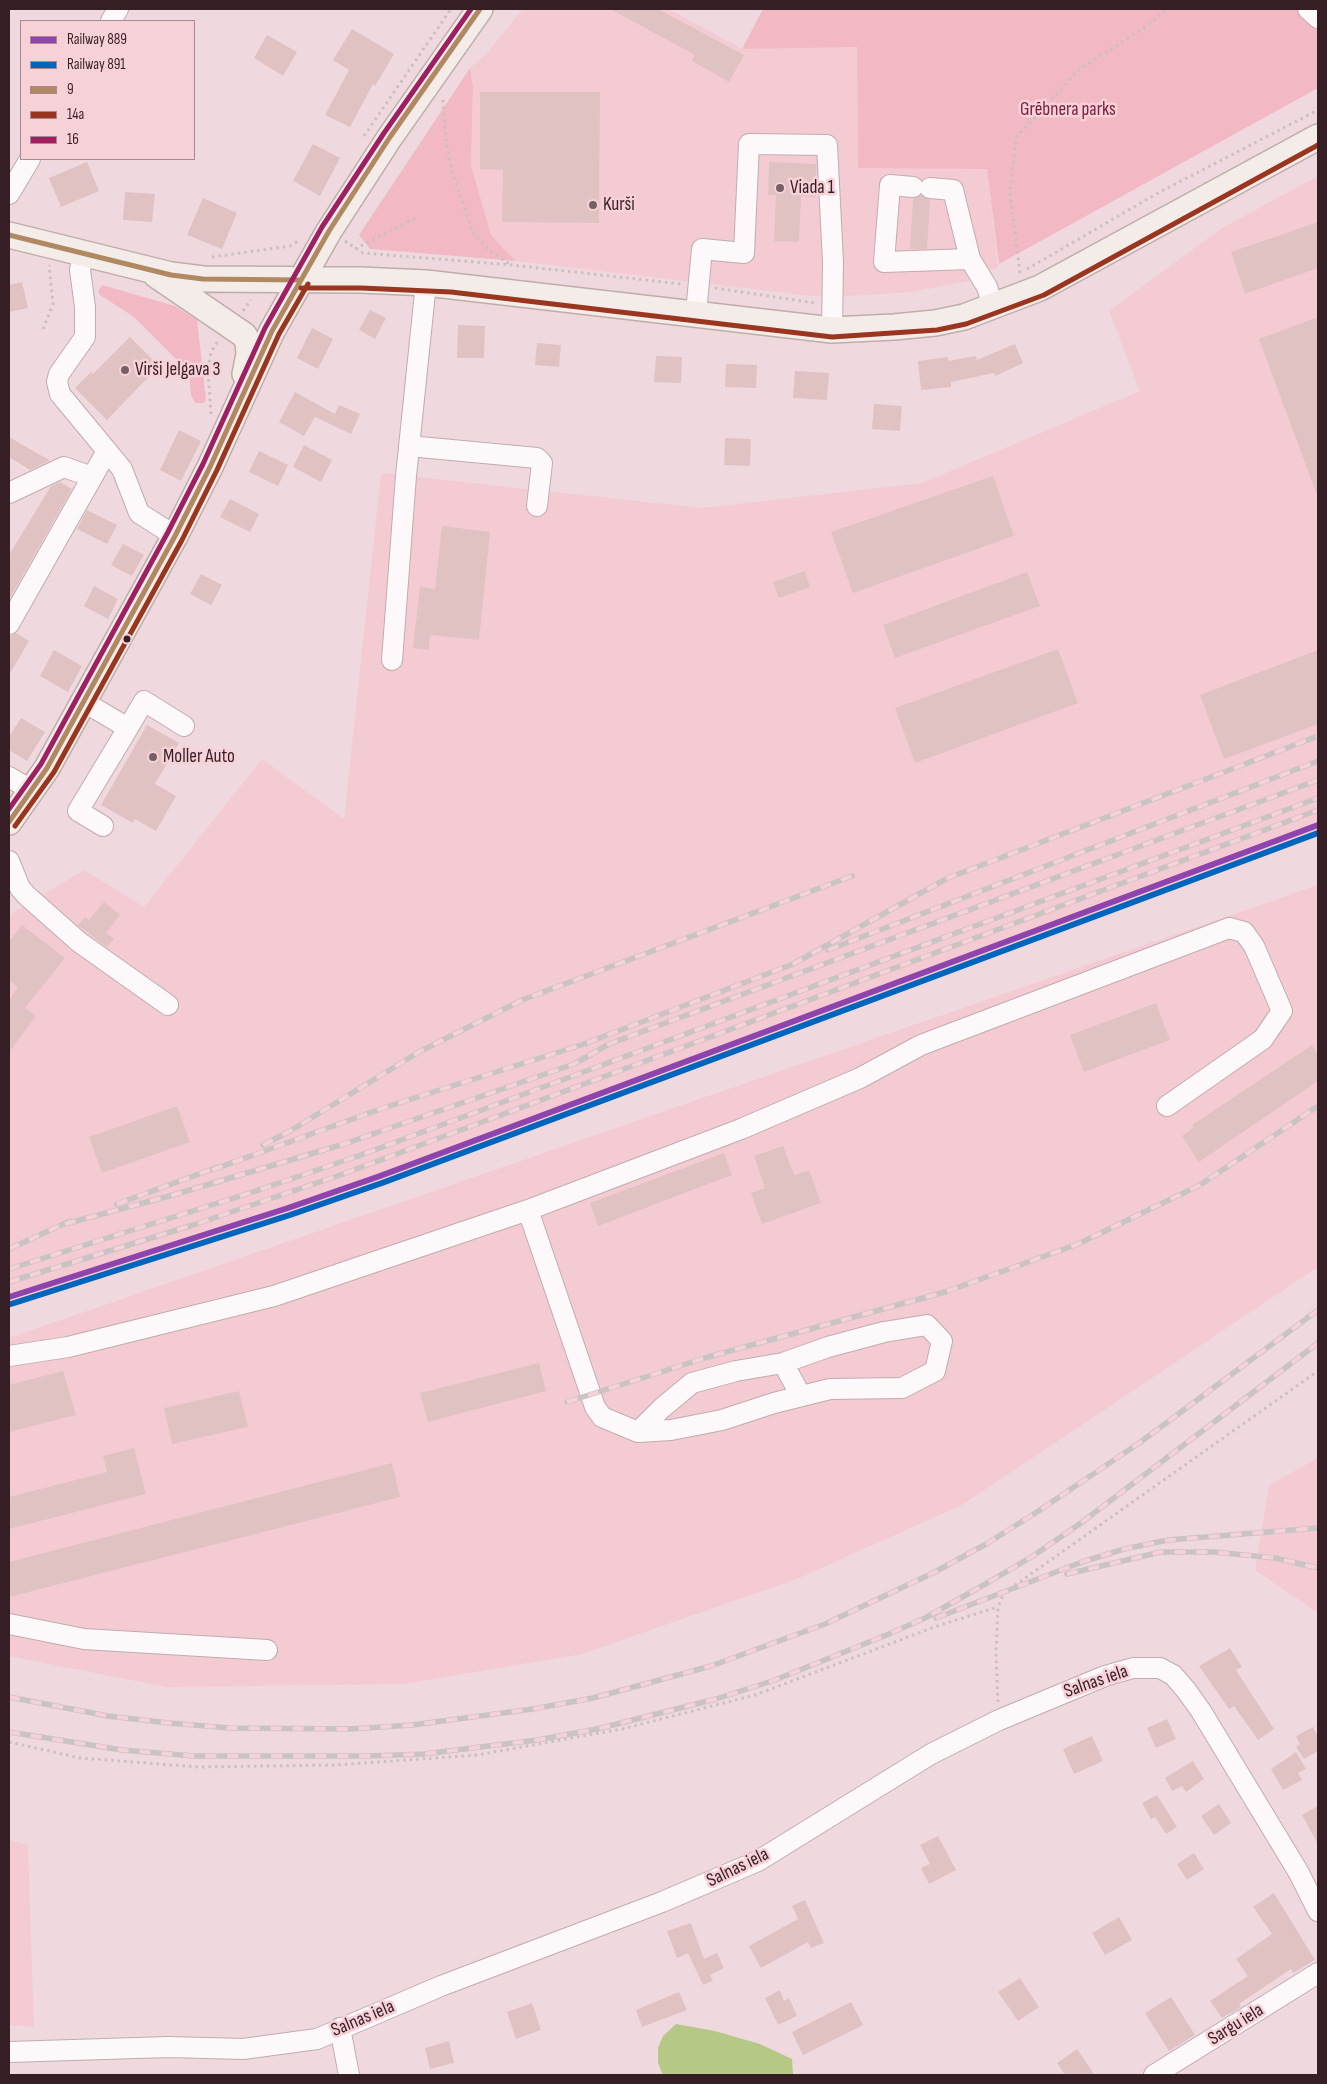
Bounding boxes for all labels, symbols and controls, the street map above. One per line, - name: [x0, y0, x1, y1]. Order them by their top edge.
- legend: [20, 20, 195, 160]
- text: Railway 889: [67, 30, 127, 49]
- text: Railway 891: [67, 55, 126, 74]
- text: 9: [67, 80, 74, 99]
- park label: Grēbnera parks: [1020, 99, 1116, 121]
- text: 14a: [67, 105, 84, 124]
- text: 16: [67, 130, 79, 149]
- place label: Viada 1: [790, 177, 834, 199]
- marker: Viada 1: [774, 182, 786, 194]
- place label: Kurši: [603, 194, 635, 216]
- marker: Kurši: [587, 199, 599, 211]
- place label: Virši Jelgava 3: [135, 359, 221, 381]
- marker: Virši Jelgava 3: [119, 364, 131, 376]
- unlabelled marker: [122, 634, 132, 644]
- place label: Moller Auto: [163, 746, 235, 768]
- marker: Moller Auto: [147, 751, 159, 763]
- street label: Salnas iela: [1061, 1660, 1131, 1704]
- street label: Salnas iela: [703, 1843, 773, 1893]
- street label: Salnas iela: [328, 1996, 398, 2042]
- street label: Sargu iela: [1204, 1999, 1268, 2051]

